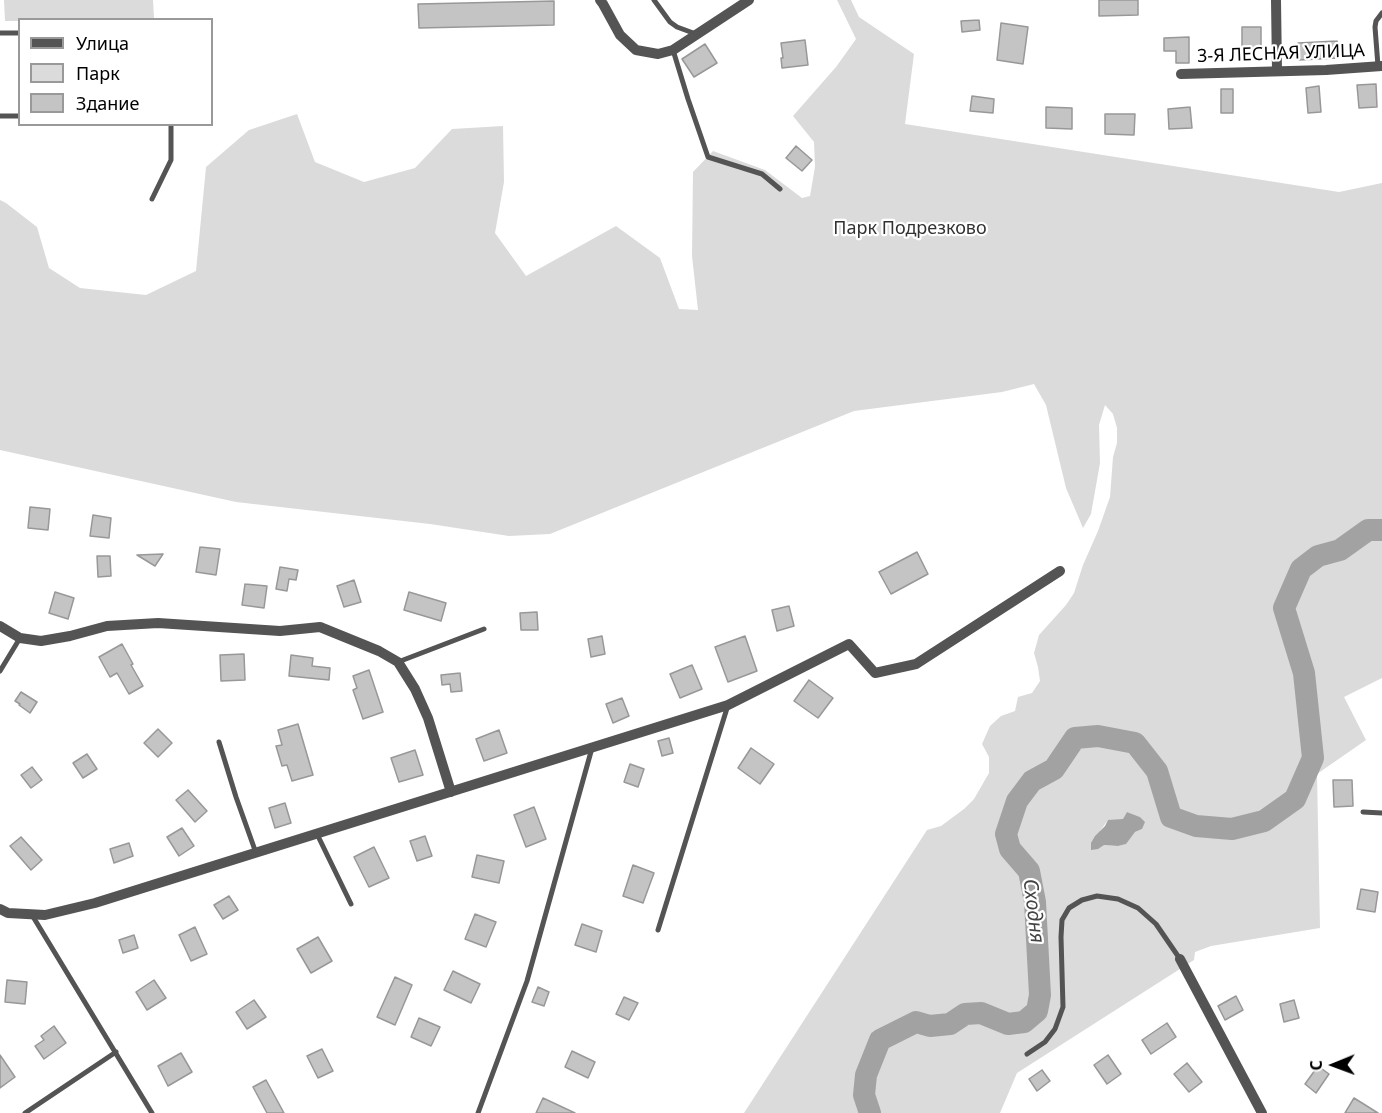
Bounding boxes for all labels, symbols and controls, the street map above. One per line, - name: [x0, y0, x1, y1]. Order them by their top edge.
- legend: [18, 18, 213, 126]
- text: Улица: [76, 31, 129, 55]
- street label: 3-Я ЛЕСНАЯ УЛИЦА: [1197, 40, 1365, 68]
- text: Парк: [76, 61, 120, 85]
- text: Здание: [76, 91, 139, 115]
- park label: Парк Подрезково: [833, 218, 987, 240]
- water label: Сходня: [1017, 878, 1049, 944]
- north arrow: [1304, 1035, 1364, 1095]
- text: С: [1305, 1060, 1327, 1071]

